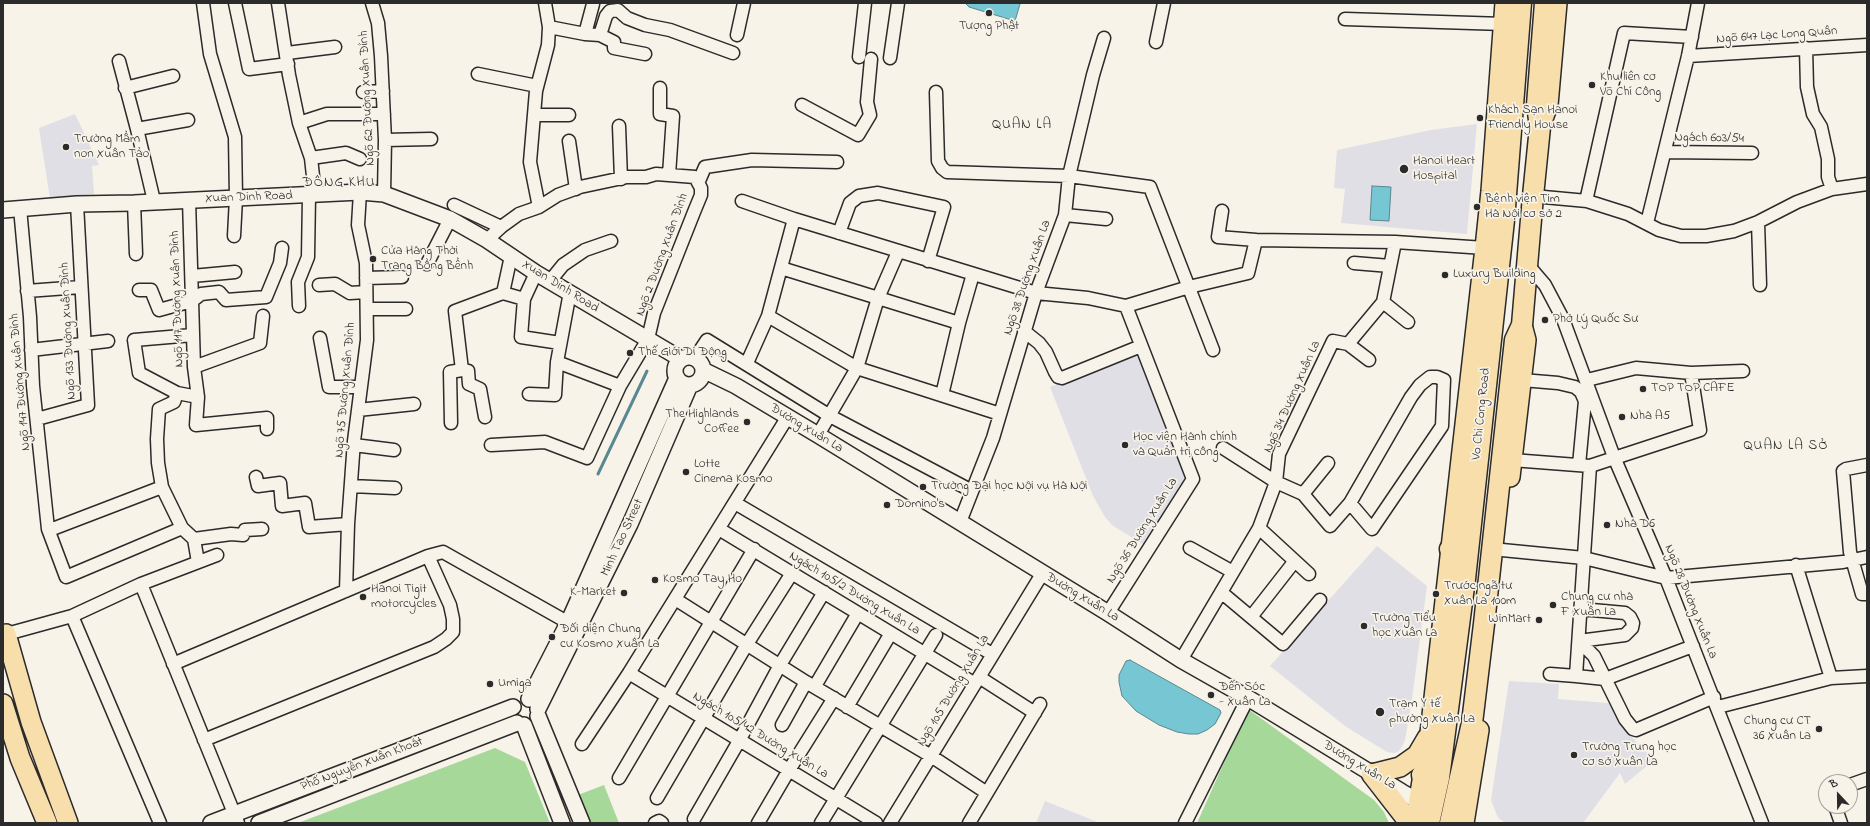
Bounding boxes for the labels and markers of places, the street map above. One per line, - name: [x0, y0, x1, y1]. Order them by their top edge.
- marker: Tượng Phật: [984, 8, 994, 18]
- place label: Tượng Phật: [959, 19, 1019, 35]
- place label: Khu liên cơ Võ Chí Công: [1600, 70, 1661, 101]
- marker: Khu liên cơ Võ Chí Công: [1587, 80, 1597, 90]
- place label: Khách Sạn Hanoi Friendly House: [1488, 103, 1577, 134]
- marker: Khách Sạn Hanoi Friendly House: [1475, 113, 1485, 123]
- place label: Trường Mầm non Xuân Tảo: [74, 132, 149, 163]
- marker: Trường Mầm non Xuân Tảo: [61, 142, 71, 152]
- place label: Hanoi Heart Hospital: [1413, 154, 1475, 185]
- marker: Hanoi Heart Hospital: [1398, 163, 1410, 175]
- place label: Bệnh viện Tim Hà Nội cơ sở 2: [1485, 192, 1562, 223]
- marker: Bệnh viện Tim Hà Nội cơ sở 2: [1472, 202, 1482, 212]
- place label: Cửa Hàng Thời Trang Bồng Bềnh: [381, 244, 473, 275]
- marker: Cửa Hàng Thời Trang Bồng Bềnh: [368, 254, 378, 264]
- place label: Luxury Building: [1453, 267, 1536, 283]
- marker: Luxury Building: [1440, 270, 1450, 280]
- place label: Phở Lý Quốc Sư: [1553, 312, 1639, 328]
- marker: Phở Lý Quốc Sư: [1540, 315, 1550, 325]
- place label: Thế Giới Di Động: [638, 345, 727, 361]
- marker: Thế Giới Di Động: [625, 348, 635, 358]
- place label: TOP TOP CAFE: [1651, 381, 1734, 397]
- marker: TOP TOP CAFE: [1638, 384, 1648, 394]
- place label: The Highlands Coffee: [665, 407, 739, 438]
- place label: Nhà A5: [1630, 409, 1670, 425]
- marker: Nhà A5: [1617, 412, 1627, 422]
- marker: The Highlands Coffee: [742, 417, 752, 427]
- place label: Học viện Hành chính và Quản trị công: [1133, 430, 1237, 461]
- marker: Học viện Hành chính và Quản trị công: [1120, 440, 1130, 450]
- place label: Lotte Cinema Kosmo: [694, 457, 773, 488]
- marker: Lotte Cinema Kosmo: [681, 467, 691, 477]
- place label: Trường Đại học Nội vụ Hà Nội: [931, 479, 1087, 495]
- marker: Trường Đại học Nội vụ Hà Nội: [918, 482, 928, 492]
- place label: Domino's: [895, 497, 945, 513]
- marker: Domino's: [882, 500, 892, 510]
- place label: Nhà D6: [1615, 517, 1655, 533]
- marker: Nhà D6: [1602, 520, 1612, 530]
- place label: Kosmo Tay Ho: [663, 572, 742, 588]
- marker: Kosmo Tay Ho: [650, 575, 660, 585]
- place label: Trước ngã tư Xuân La 100m: [1444, 579, 1516, 610]
- place label: Hanoi Tigit motorcycles: [371, 582, 437, 613]
- place label: K-Market: [570, 585, 616, 601]
- marker: K-Market: [619, 588, 629, 598]
- marker: Trước ngã tư Xuân La 100m: [1431, 589, 1441, 599]
- place label: Chung cư nhà F Xuân La: [1561, 590, 1633, 621]
- marker: Hanoi Tigit motorcycles: [358, 592, 368, 602]
- marker: Chung cư nhà F Xuân La: [1548, 600, 1558, 610]
- place label: Trường Tiểu học Xuân La: [1372, 611, 1437, 642]
- place label: WinMart: [1488, 612, 1531, 628]
- marker: WinMart: [1534, 615, 1544, 625]
- marker: Trường Tiểu học Xuân La: [1359, 621, 1369, 631]
- place label: Đối diện Chung cư Kosmo Xuân La: [560, 622, 660, 653]
- marker: Đối diện Chung cư Kosmo Xuân La: [547, 632, 557, 642]
- place label: Umiga: [498, 676, 532, 692]
- marker: Umiga: [485, 679, 495, 689]
- place label: Đến Sóc - Xuân La: [1219, 680, 1271, 711]
- marker: Đến Sóc - Xuân La: [1206, 690, 1216, 700]
- place label: Trạm Y tế phường Xuân La: [1389, 697, 1475, 728]
- marker: Trạm Y tế phường Xuân La: [1374, 706, 1386, 718]
- place label: Chung cư CT 36 Xuân La: [1744, 714, 1811, 745]
- marker: Chung cư CT 36 Xuân La: [1814, 724, 1824, 734]
- place label: Trường Trung học cơ sở Xuân La: [1582, 740, 1676, 771]
- marker: Trường Trung học cơ sở Xuân La: [1569, 750, 1579, 760]

